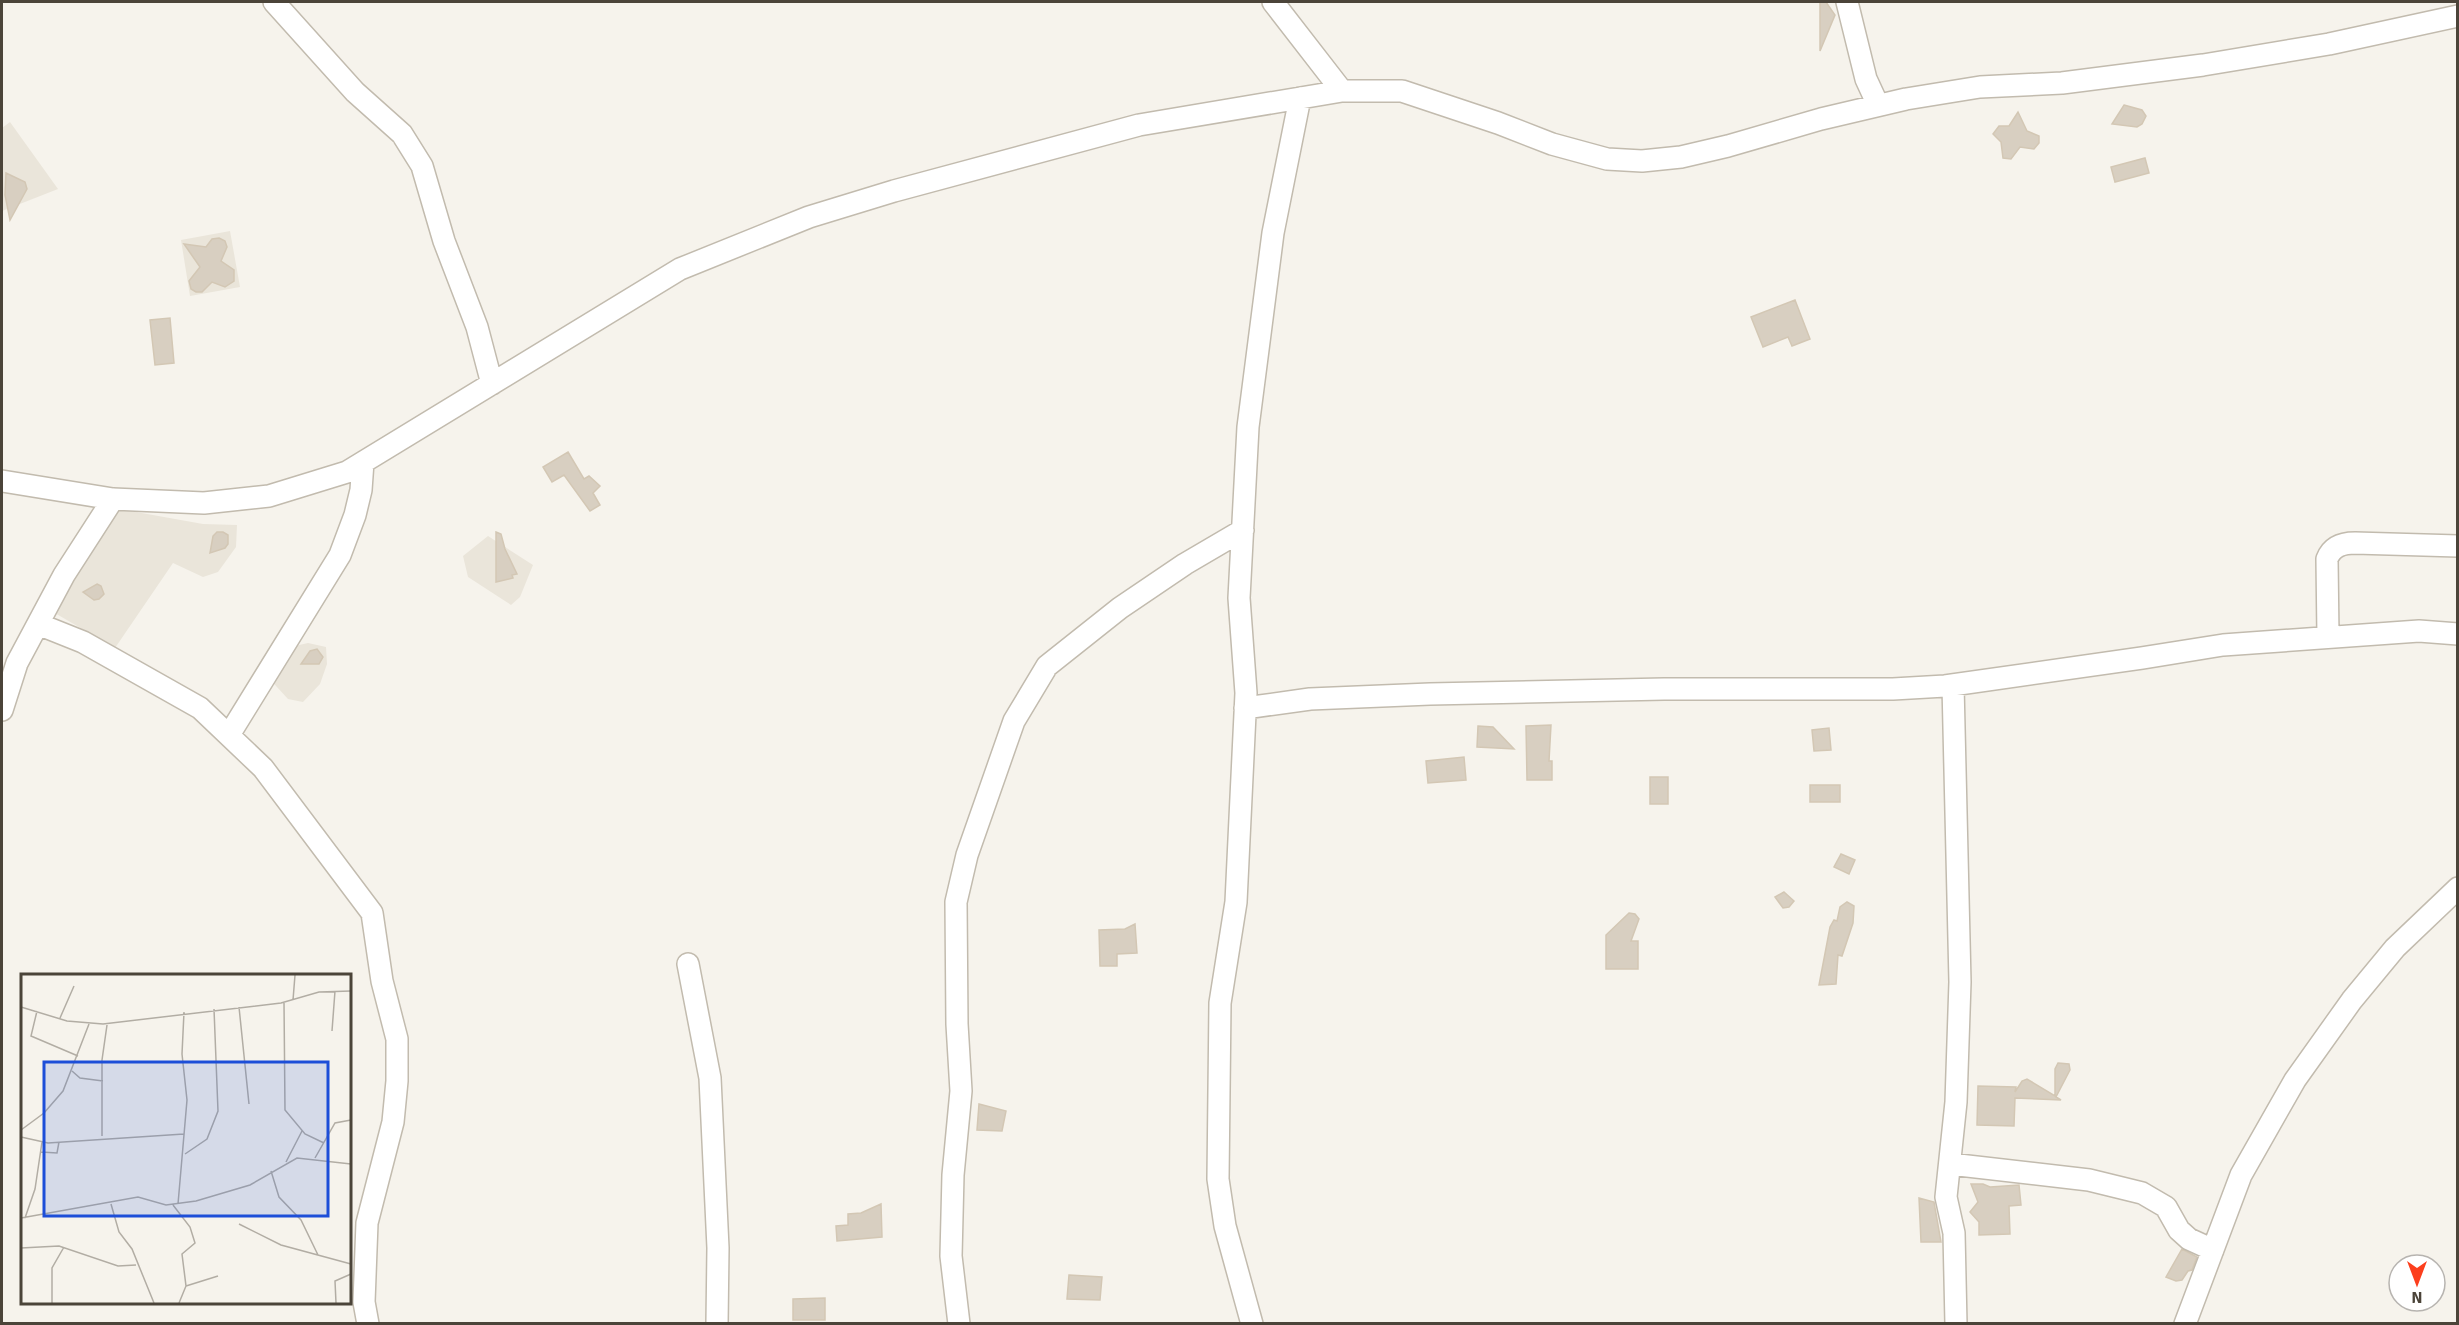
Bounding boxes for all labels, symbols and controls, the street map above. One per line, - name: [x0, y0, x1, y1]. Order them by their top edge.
- inset map: [21, 974, 351, 1304]
- north arrow: [2387, 1253, 2447, 1313]
- text: N: [2411, 1287, 2423, 1307]

